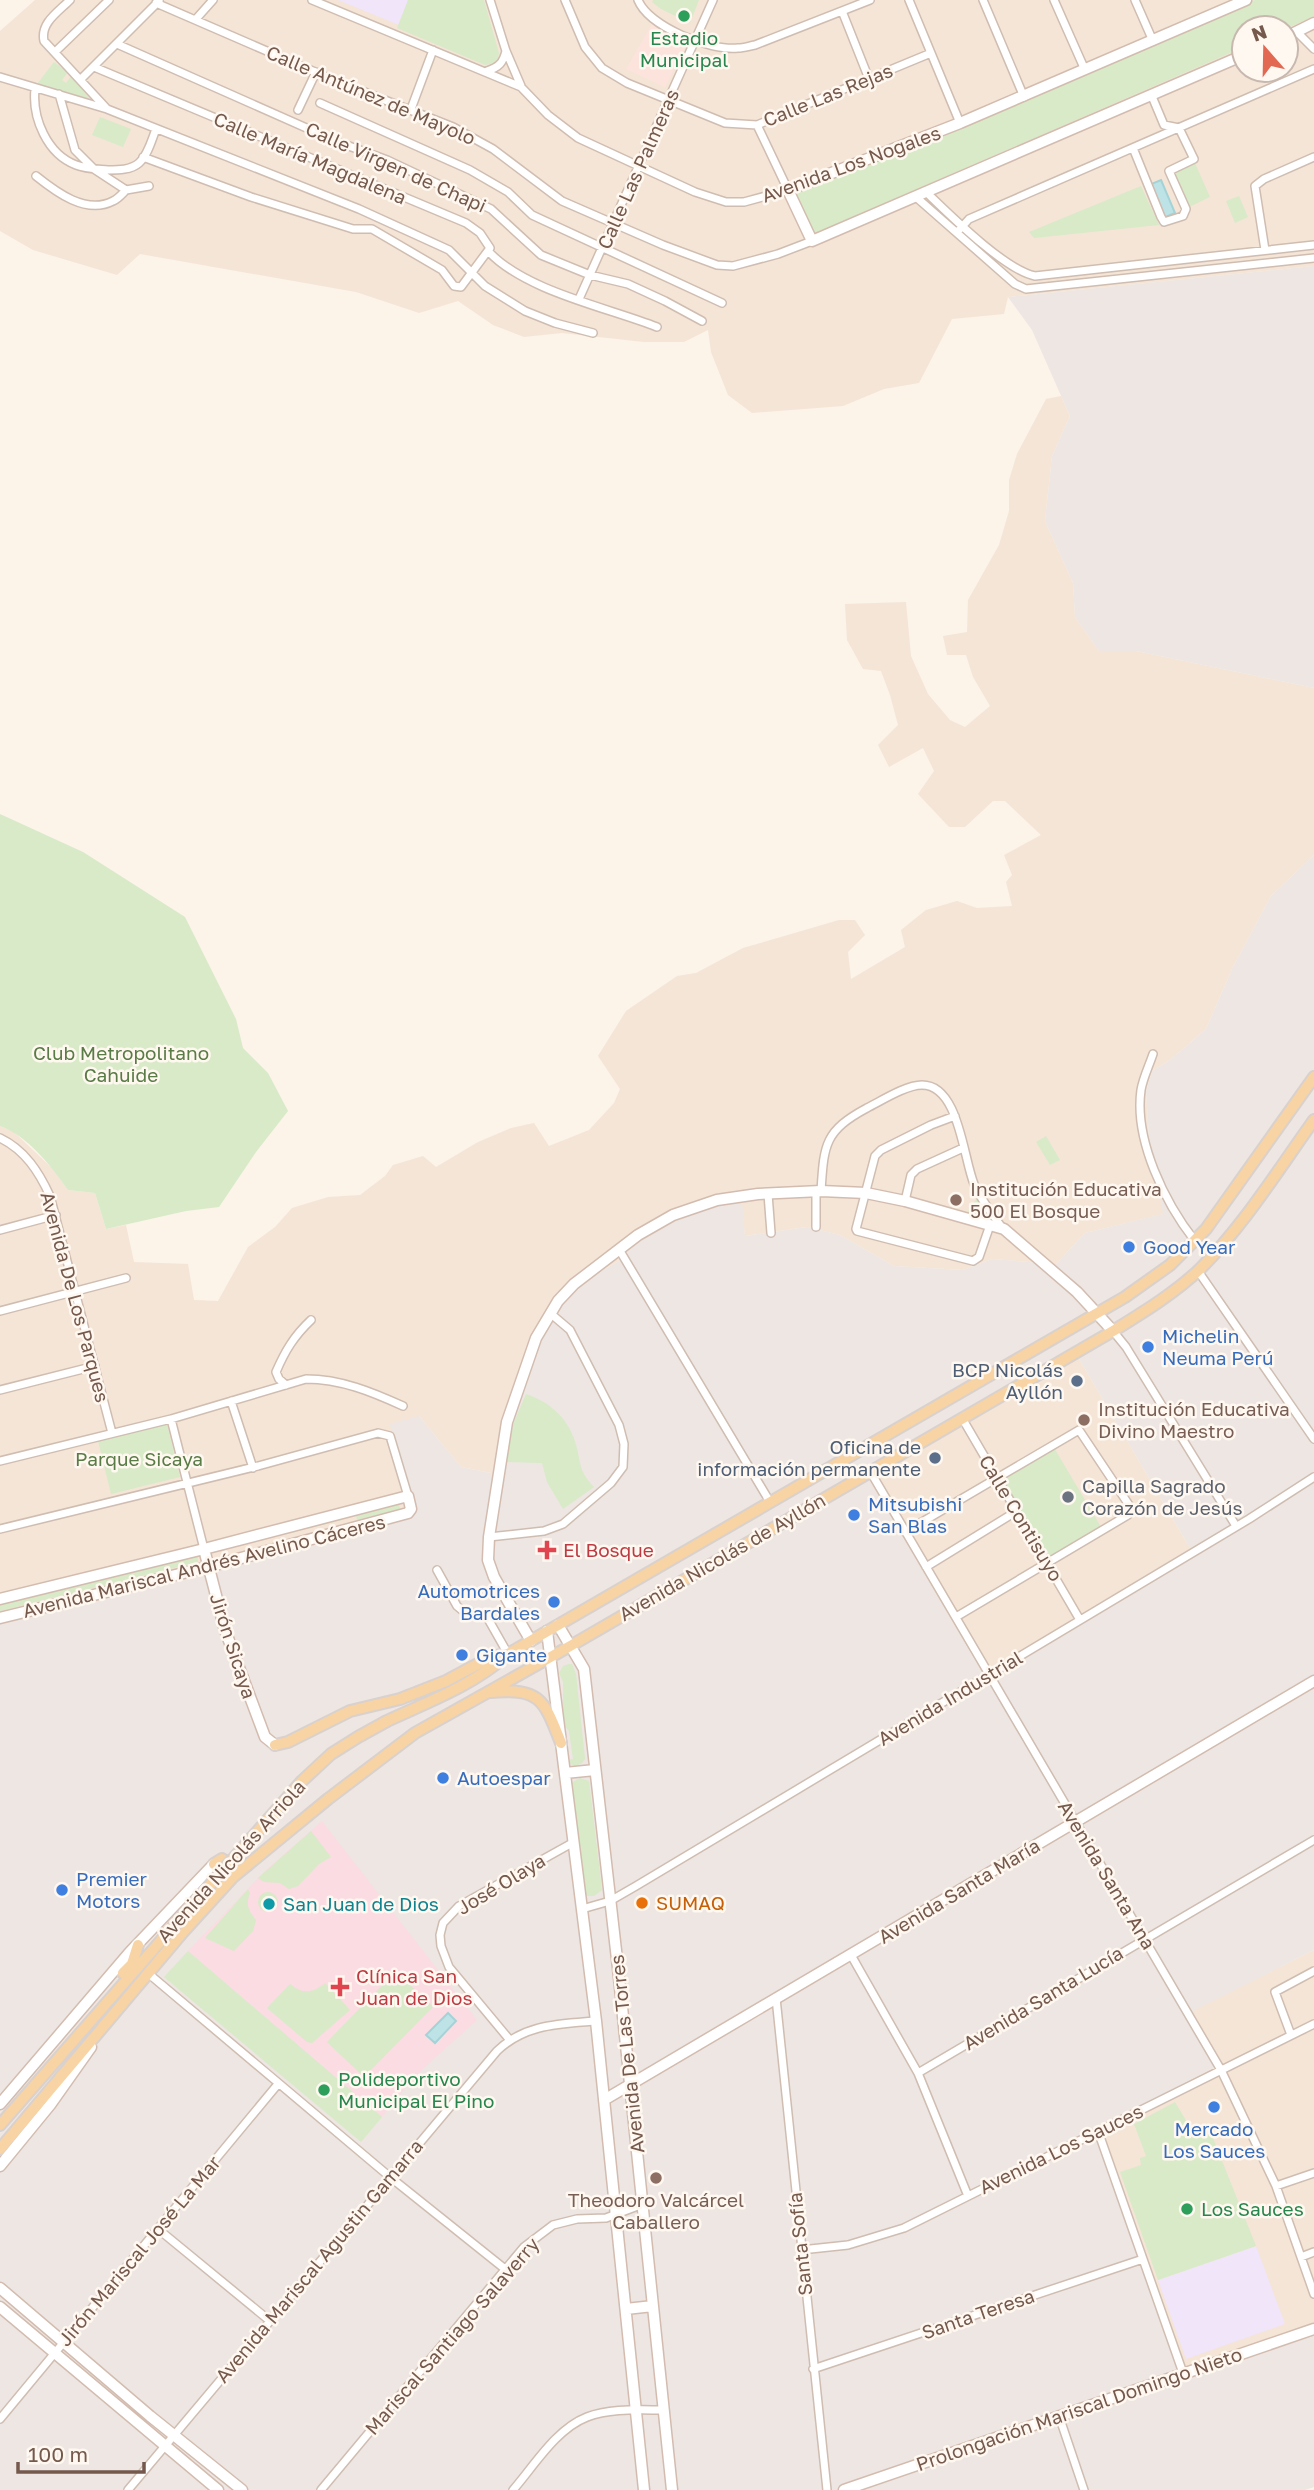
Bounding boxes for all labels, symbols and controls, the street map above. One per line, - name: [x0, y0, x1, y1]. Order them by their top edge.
- marker: Estadio Municipal: [676, 8, 692, 24]
- north arrow: [1230, 14, 1300, 84]
- text: N: [1248, 19, 1270, 46]
- place label: Estadio Municipal: [640, 26, 728, 71]
- street label: Calle Antúnez de Mayolo: [263, 40, 479, 149]
- street label: Calle Las Rejas: [760, 58, 896, 131]
- street label: Calle Las Palmeras: [592, 85, 683, 252]
- street label: Calle María Magdalena: [210, 107, 410, 209]
- street label: Calle Virgen de Chapi: [302, 116, 490, 217]
- street label: Avenida Los Nogales: [758, 120, 944, 207]
- park label: Club Metropolitano Cahuide: [33, 1041, 209, 1086]
- place label: Institución Educativa 500 El Bosque: [970, 1177, 1162, 1222]
- street label: Avenida De Los Parques: [36, 1189, 115, 1405]
- marker: Institución Educativa 500 El Bosque: [948, 1192, 964, 1208]
- place label: Good Year: [1143, 1235, 1236, 1258]
- marker: Good Year: [1121, 1239, 1137, 1255]
- place label: Michelin Neuma Perú: [1162, 1324, 1273, 1369]
- marker: Michelin Neuma Perú: [1140, 1339, 1156, 1355]
- place label: BCP Nicolás Ayllón: [952, 1358, 1063, 1403]
- marker: BCP Nicolás Ayllón: [1069, 1373, 1085, 1389]
- place label: Institución Educativa Divino Maestro: [1098, 1397, 1290, 1442]
- marker: Institución Educativa Divino Maestro: [1076, 1412, 1092, 1428]
- place label: Oficina de información permanente: [697, 1435, 921, 1480]
- park label: Parque Sicaya: [75, 1447, 203, 1470]
- marker: Oficina de información permanente: [927, 1450, 943, 1466]
- street label: Calle Contisuyo: [975, 1450, 1068, 1585]
- place label: Capilla Sagrado Corazón de Jesús: [1082, 1474, 1242, 1519]
- street label: Avenida Nicolás de Ayllón: [614, 1488, 829, 1625]
- marker: Capilla Sagrado Corazón de Jesús: [1060, 1489, 1076, 1505]
- place label: Mitsubishi San Blas: [868, 1492, 962, 1537]
- marker: Mitsubishi San Blas: [846, 1507, 862, 1523]
- street label: Avenida Mariscal Andrés Avelino Cáceres: [20, 1509, 388, 1622]
- place label: El Bosque: [563, 1538, 654, 1561]
- marker: El Bosque: [537, 1540, 557, 1560]
- place label: Automotrices Bardales: [417, 1579, 540, 1624]
- street label: Jirón Sicaya: [206, 1590, 261, 1701]
- marker: Automotrices Bardales: [546, 1594, 562, 1610]
- place label: Gigante: [476, 1643, 547, 1666]
- street label: Avenida Industrial: [873, 1645, 1026, 1750]
- marker: Gigante: [454, 1647, 470, 1663]
- place label: Autoespar: [457, 1766, 551, 1789]
- marker: Autoespar: [435, 1770, 451, 1786]
- street label: Avenida Nicolás Arriola: [152, 1775, 310, 1947]
- street label: Avenida Santa Ana: [1054, 1796, 1161, 1953]
- street label: Avenida Santa María: [874, 1833, 1044, 1948]
- street label: José Olaya: [452, 1848, 549, 1919]
- place label: Premier Motors: [76, 1867, 148, 1912]
- marker: Premier Motors: [54, 1882, 70, 1898]
- place label: SUMAQ: [656, 1891, 725, 1914]
- place label: San Juan de Dios: [283, 1892, 439, 1915]
- marker: SUMAQ: [634, 1895, 650, 1911]
- marker: San Juan de Dios: [261, 1896, 277, 1912]
- street label: Avenida Santa Lucía: [959, 1941, 1127, 2054]
- street label: Avenida De Las Torres: [605, 1954, 648, 2155]
- place label: Clínica San Juan de Dios: [356, 1964, 473, 2009]
- marker: Clínica San Juan de Dios: [330, 1977, 350, 1997]
- place label: Polideportivo Municipal El Pino: [338, 2067, 494, 2112]
- marker: Polideportivo Municipal El Pino: [316, 2082, 332, 2098]
- street label: Avenida Los Sauces: [975, 2099, 1146, 2198]
- marker: Mercado Los Sauces: [1206, 2099, 1222, 2115]
- place label: Mercado Los Sauces: [1163, 2117, 1265, 2162]
- street label: Avenida Mariscal Agustin Gamarra: [210, 2134, 427, 2387]
- street label: Jirón Mariscal José La Mar: [52, 2151, 225, 2350]
- marker: Theodoro Valcárcel Caballero: [648, 2170, 664, 2186]
- place label: Theodoro Valcárcel Caballero: [568, 2188, 744, 2233]
- street label: Santa Sofía: [783, 2191, 816, 2297]
- place label: Los Sauces: [1201, 2197, 1304, 2220]
- marker: Los Sauces: [1179, 2201, 1195, 2217]
- street label: Mariscal Santiago Salaverry: [360, 2232, 544, 2439]
- street label: Santa Teresa: [918, 2284, 1037, 2344]
- street label: Prolongación Mariscal Domingo Nieto: [913, 2342, 1245, 2475]
- scale bar: [18, 2430, 144, 2474]
- text: 100 m: [28, 2441, 88, 2467]

